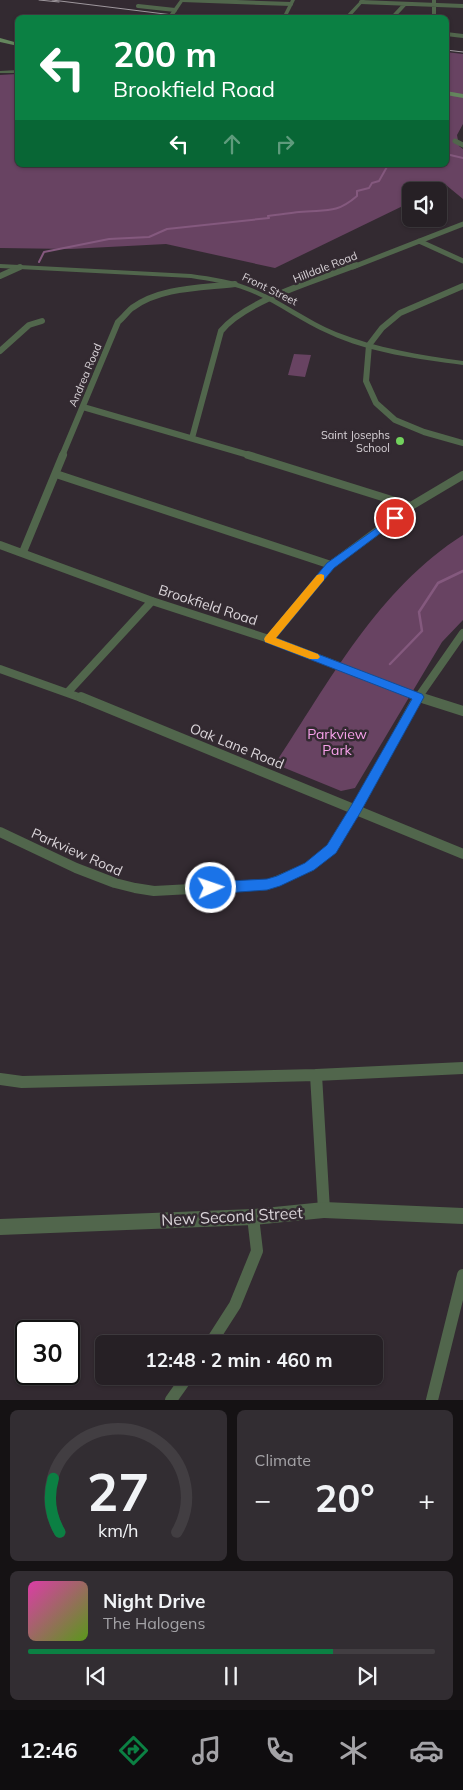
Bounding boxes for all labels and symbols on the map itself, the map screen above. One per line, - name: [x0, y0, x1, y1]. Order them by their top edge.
- street label: Hilldale Road: [291, 248, 359, 286]
- street label: Front Street: [240, 270, 300, 308]
- street label: Andrea Road: [65, 341, 105, 409]
- place label: Saint Josephs School: [321, 428, 390, 455]
- marker: Saint Josephs School: [394, 435, 406, 447]
- pin: [374, 497, 416, 539]
- street label: Brookfield Road: [156, 581, 260, 629]
- street label: Oak Lane Road: [187, 719, 287, 773]
- park label: Parkview Park: [307, 725, 367, 759]
- street label: Parkview Road: [29, 824, 125, 880]
- position arrow: [184, 861, 236, 913]
- street label: New Second Street: [161, 1202, 304, 1230]
- speed limit sign: 30: [15, 1320, 80, 1385]

